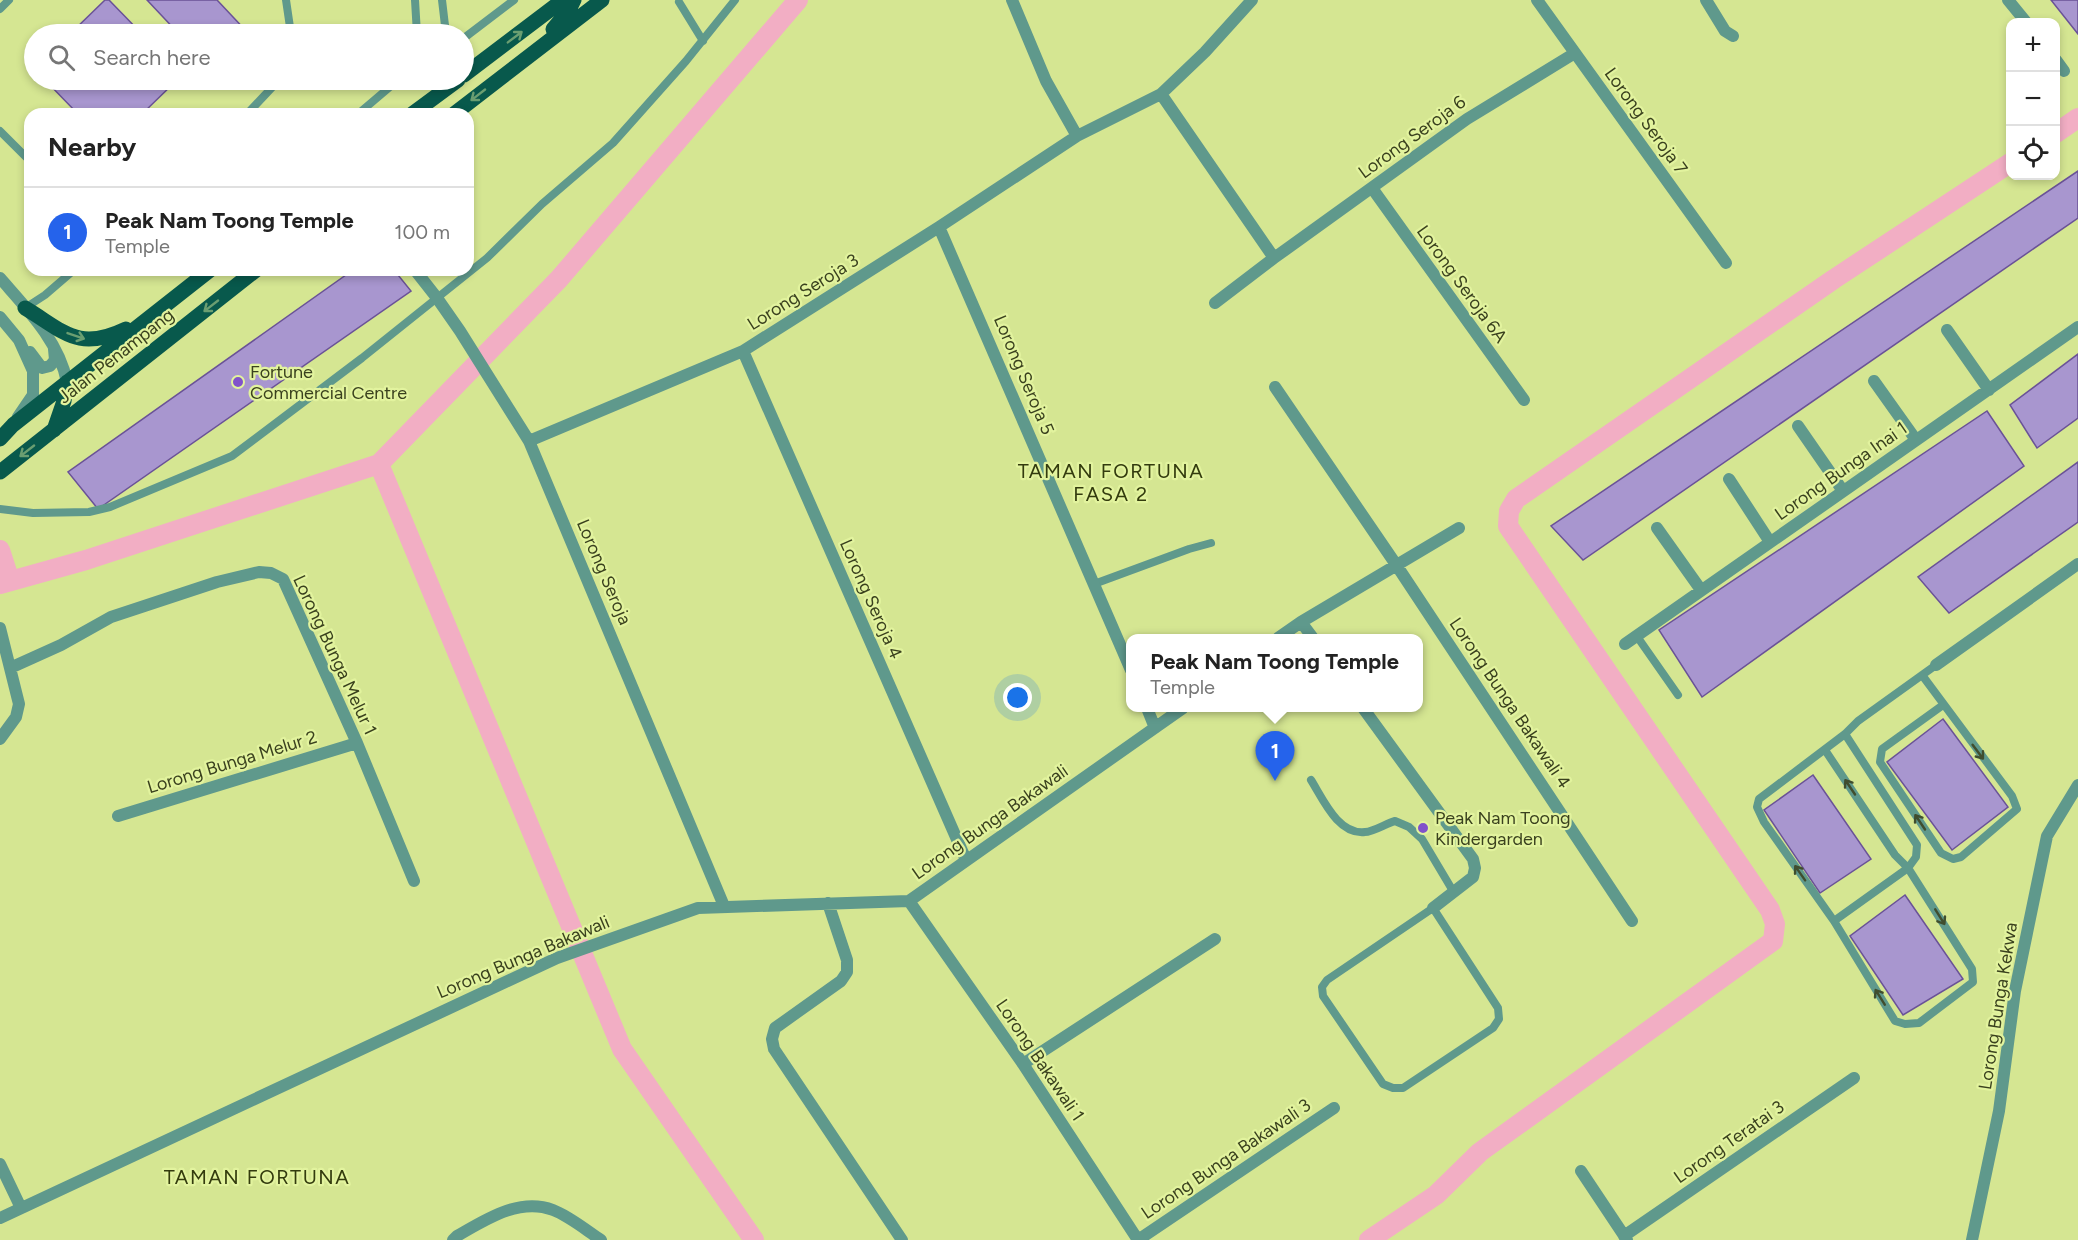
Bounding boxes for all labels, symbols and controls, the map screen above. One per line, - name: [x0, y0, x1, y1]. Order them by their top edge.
- map controls: [2006, 18, 2060, 180]
- button: +: [2006, 18, 2060, 72]
- search box: [24, 24, 474, 90]
- one-way arrow: [506, 30, 522, 43]
- icon: search: [45, 41, 78, 74]
- text: Search here: [93, 44, 211, 71]
- street label: Lorong Seroja 7: [1600, 63, 1692, 179]
- button: −: [2006, 72, 2060, 126]
- one-way arrow: [471, 88, 486, 102]
- street label: Lorong Seroja 6: [1354, 91, 1470, 183]
- button: locate: [2006, 126, 2060, 180]
- text: Nearby: [48, 131, 136, 163]
- text: Peak Nam Toong Temple: [105, 207, 354, 234]
- text: 1: [63, 220, 72, 244]
- text: 100 m: [394, 220, 450, 244]
- street label: Lorong Seroja 6A: [1412, 221, 1512, 347]
- text: Temple: [105, 234, 170, 258]
- street label: Lorong Seroja 3: [743, 249, 863, 335]
- one-way arrow: [203, 300, 219, 313]
- street label: Jalan Penampang: [54, 304, 178, 408]
- street label: Lorong Seroja 5: [989, 312, 1059, 438]
- one-way arrow: [66, 332, 84, 343]
- place label: Fortune Commercial Centre: [250, 361, 407, 404]
- marker: Fortune Commercial Centre: [231, 375, 245, 389]
- street label: Lorong Bunga Inai 1: [1770, 417, 1912, 525]
- one-way arrow: [19, 444, 35, 457]
- district label: TAMAN FORTUNA FASA 2: [1018, 459, 1204, 506]
- street label: Lorong Seroja: [572, 516, 636, 628]
- street label: Lorong Seroja 4: [835, 536, 907, 662]
- street label: Lorong Bunga Melur 1: [288, 572, 382, 738]
- street label: Lorong Bunga Bakawali 4: [1445, 613, 1575, 793]
- popup: [1126, 634, 1423, 712]
- text: Peak Nam Toong Temple: [1150, 648, 1399, 675]
- text: Temple: [1150, 675, 1215, 699]
- your location: [1003, 683, 1032, 712]
- street label: Lorong Bunga Melur 2: [144, 726, 320, 798]
- pin: 1: [1256, 732, 1294, 781]
- one-way arrow: [1972, 744, 1984, 760]
- street label: Lorong Bunga Bakawali: [908, 760, 1072, 884]
- one-way arrow: [1844, 779, 1856, 795]
- place label: Peak Nam Toong Kindergarden: [1435, 807, 1571, 850]
- one-way arrow: [1914, 814, 1926, 831]
- marker: Peak Nam Toong Kindergarden: [1416, 821, 1430, 835]
- one-way arrow: [1794, 866, 1806, 882]
- one-way arrow: [1934, 908, 1946, 925]
- street label: Lorong Bunga Bakawali: [433, 911, 613, 1003]
- street label: Lorong Bunga Kekwa: [1974, 921, 2022, 1091]
- one-way arrow: [1874, 989, 1886, 1006]
- street label: Lorong Bakawali 1: [991, 995, 1089, 1125]
- street label: Lorong Bunga Bakawali 3: [1137, 1094, 1315, 1224]
- street label: Lorong Teratai 3: [1670, 1096, 1788, 1188]
- district label: TAMAN FORTUNA: [164, 1165, 350, 1189]

